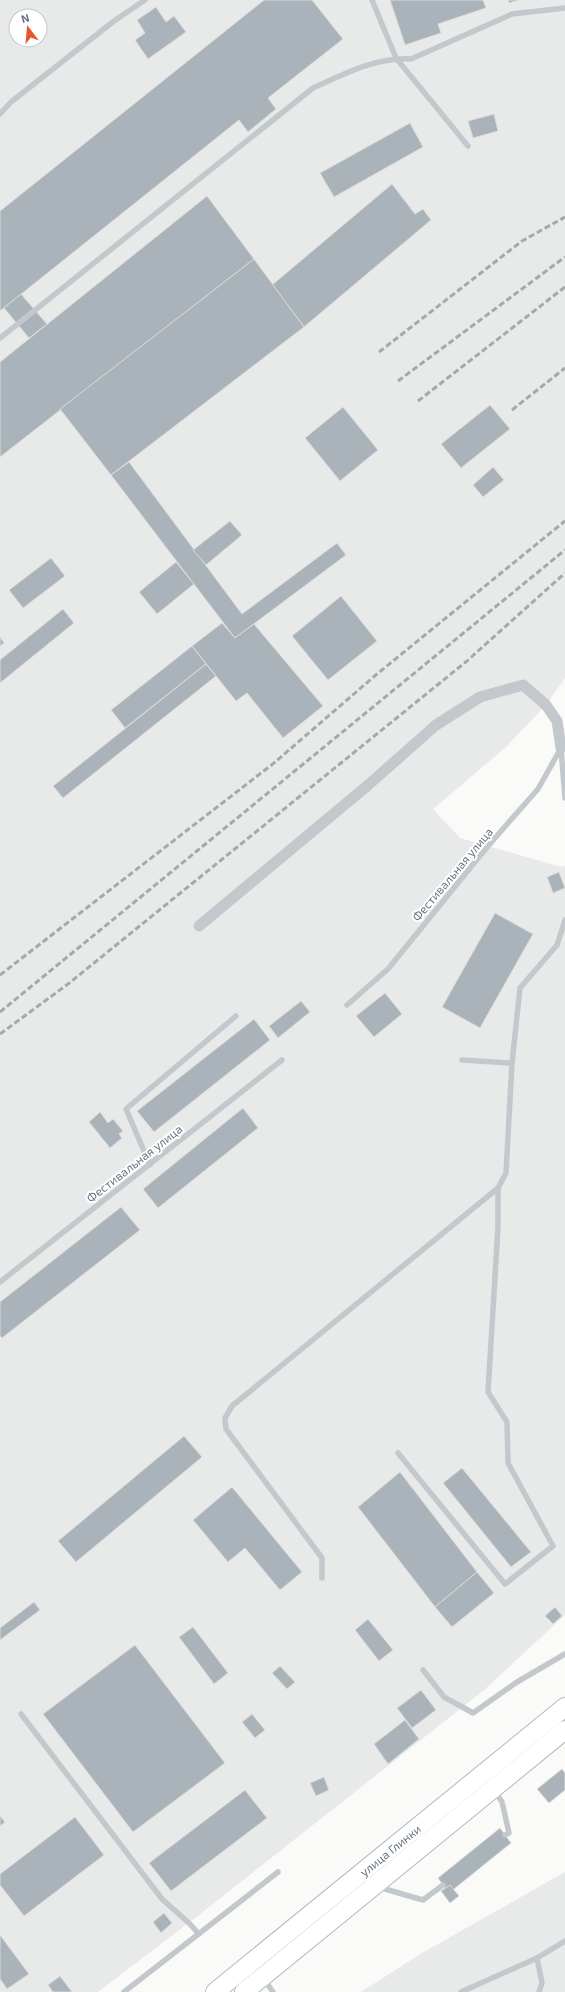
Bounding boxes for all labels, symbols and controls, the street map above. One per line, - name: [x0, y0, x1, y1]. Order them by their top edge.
- north arrow: [8, 8, 48, 48]
- text: N: [19, 11, 31, 25]
- street label: Фестивальная улица: [409, 824, 496, 924]
- street label: Фестивальная улица: [83, 1121, 185, 1206]
- street label: улица Глинки: [357, 1821, 424, 1880]

